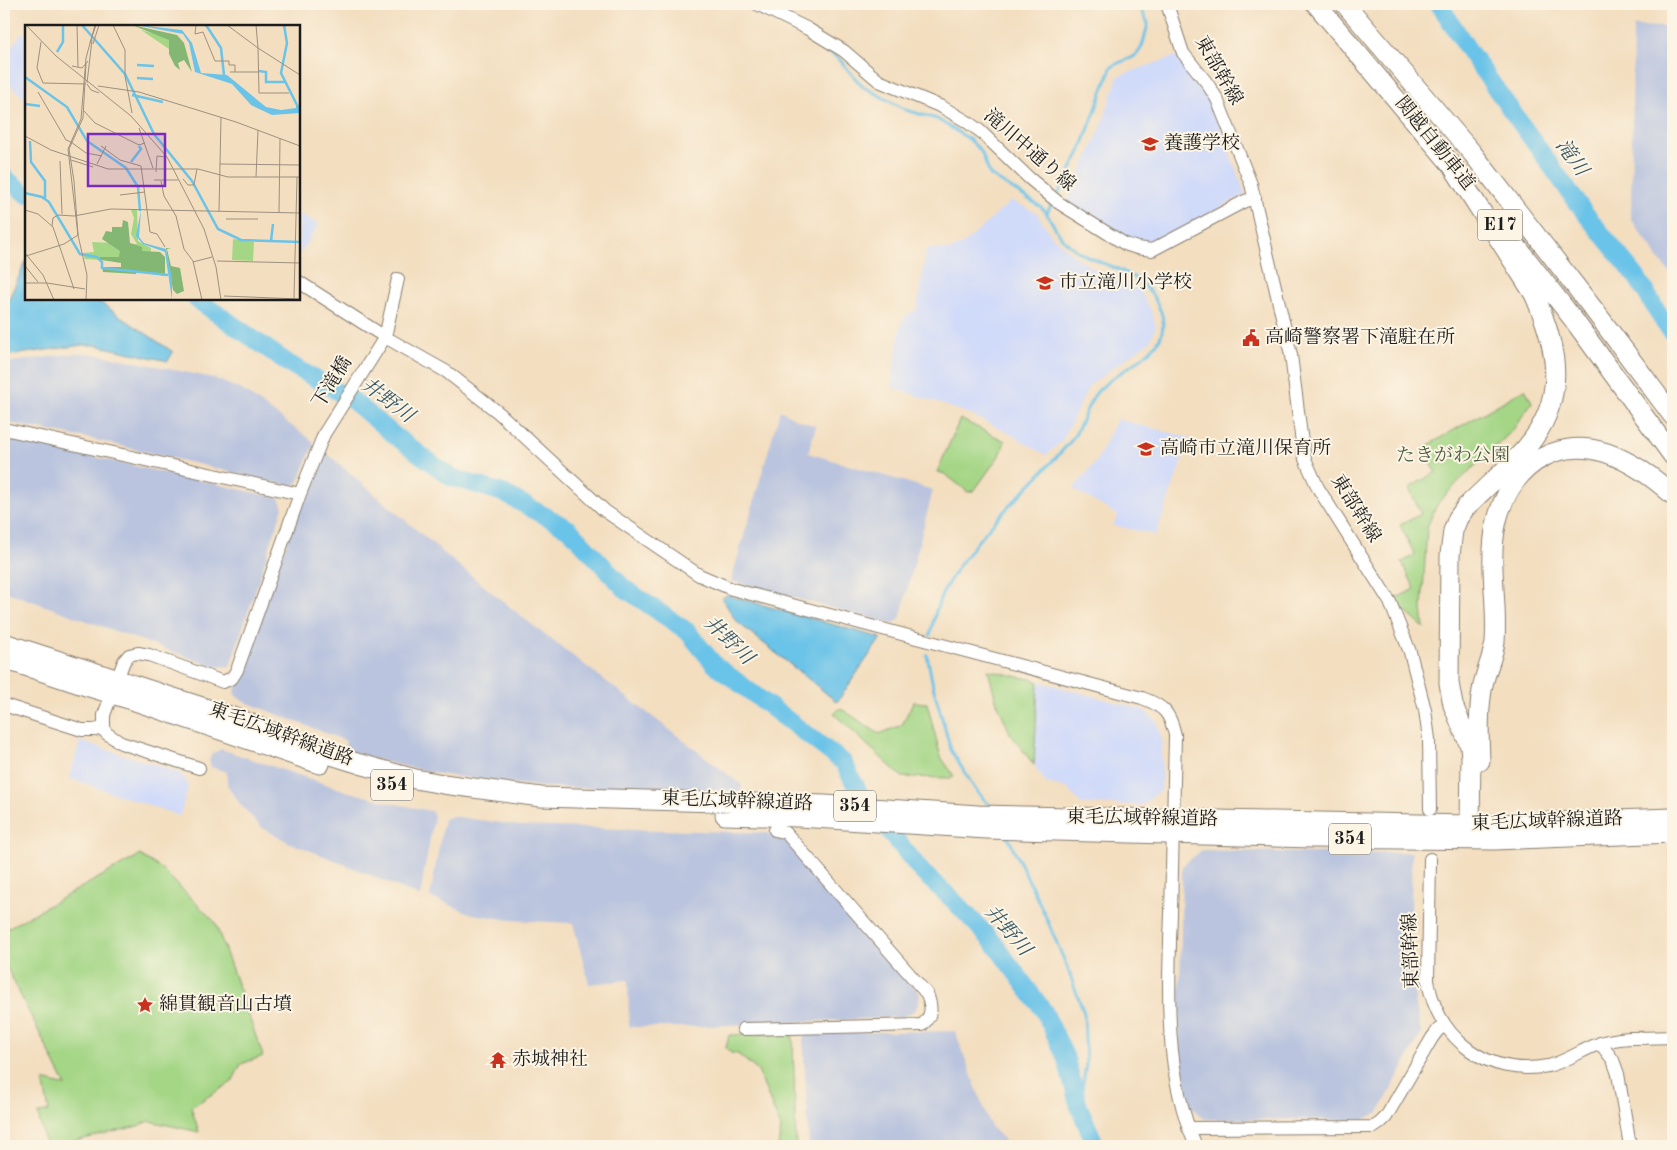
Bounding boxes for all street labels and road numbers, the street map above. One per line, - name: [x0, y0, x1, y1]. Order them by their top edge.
- street label: 東部幹線: [1191, 32, 1248, 109]
- street label: 関越自動車道: [1391, 92, 1480, 194]
- street label: 滝川中通り線: [980, 105, 1080, 196]
- road number: E17: [1478, 210, 1522, 240]
- street label: 下滝橋: [308, 353, 356, 412]
- street label: 東部幹線: [1327, 470, 1386, 546]
- street label: 東毛広域幹線道路: [206, 697, 357, 770]
- road number: 354: [371, 770, 413, 800]
- street label: 東毛広域幹線道路: [661, 787, 813, 814]
- road number: 354: [834, 790, 876, 821]
- street label: 東毛広域幹線道路: [1066, 805, 1218, 830]
- street label: 東毛広域幹線道路: [1471, 807, 1623, 834]
- road number: 354: [1329, 824, 1371, 854]
- street label: 東部幹線: [1398, 913, 1423, 989]

